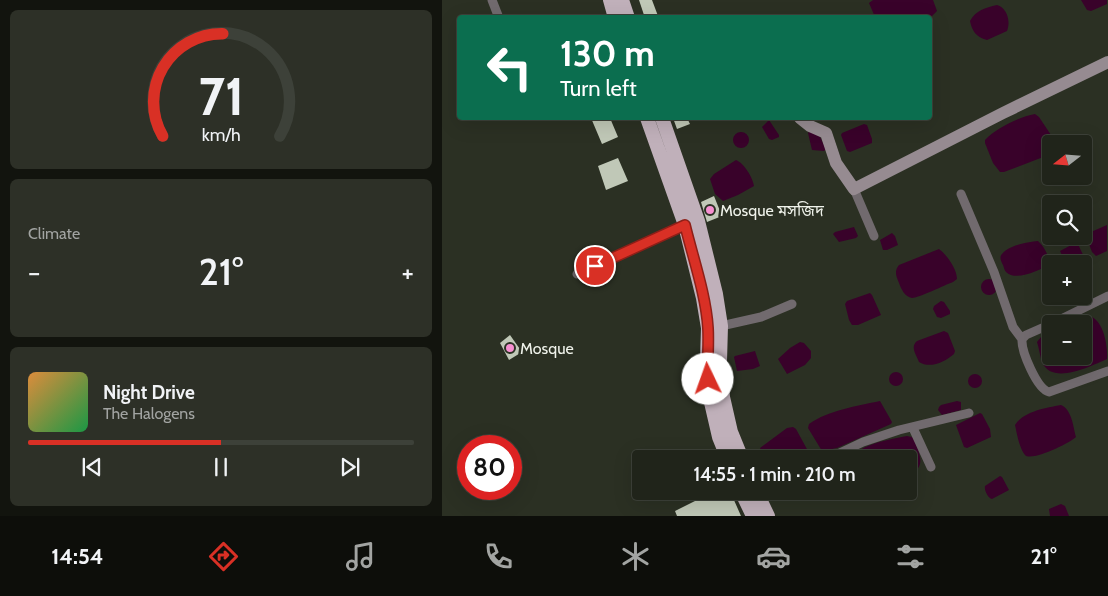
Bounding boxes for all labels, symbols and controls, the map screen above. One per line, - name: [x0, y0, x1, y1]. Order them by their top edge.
- text: 130 m: [560, 32, 655, 75]
- icon: left: [477, 35, 542, 100]
- text: 71: [198, 65, 244, 128]
- text: Turn left: [560, 75, 637, 102]
- text: km/h: [201, 124, 241, 145]
- north arrow: [1042, 135, 1092, 185]
- map controls: [1042, 135, 1092, 365]
- button: search: [1042, 195, 1092, 245]
- place label: Mosque মসজিদ: [720, 201, 825, 220]
- marker: Mosque মসজিদ: [704, 204, 716, 216]
- text: Climate: [28, 224, 80, 243]
- pin: [574, 245, 616, 287]
- text: 21°: [199, 248, 243, 295]
- icon: arrive: [581, 252, 609, 280]
- text: −: [28, 255, 40, 289]
- text: +: [402, 255, 414, 289]
- button: +: [1042, 255, 1092, 305]
- button: −: [1042, 315, 1092, 365]
- place label: Mosque: [520, 339, 574, 358]
- marker: Mosque: [504, 342, 516, 354]
- position arrow: [681, 352, 733, 404]
- text: Night Drive: [103, 381, 195, 404]
- text: The Halogens: [103, 404, 195, 423]
- speed limit sign: 80: [457, 435, 522, 500]
- icon: previous: [78, 453, 106, 481]
- icon: pause: [207, 453, 235, 481]
- icon: next: [336, 453, 364, 481]
- text: 14:55 · 1 min · 210 m: [693, 463, 856, 486]
- icon: directions: [206, 539, 241, 574]
- icon: music: [343, 539, 378, 574]
- icon: phone: [481, 539, 516, 574]
- icon: climate: [618, 539, 653, 574]
- icon: car: [756, 539, 791, 574]
- icon: filters: [893, 539, 928, 574]
- text: 14:54: [51, 543, 103, 570]
- text: 21°: [1031, 543, 1057, 570]

